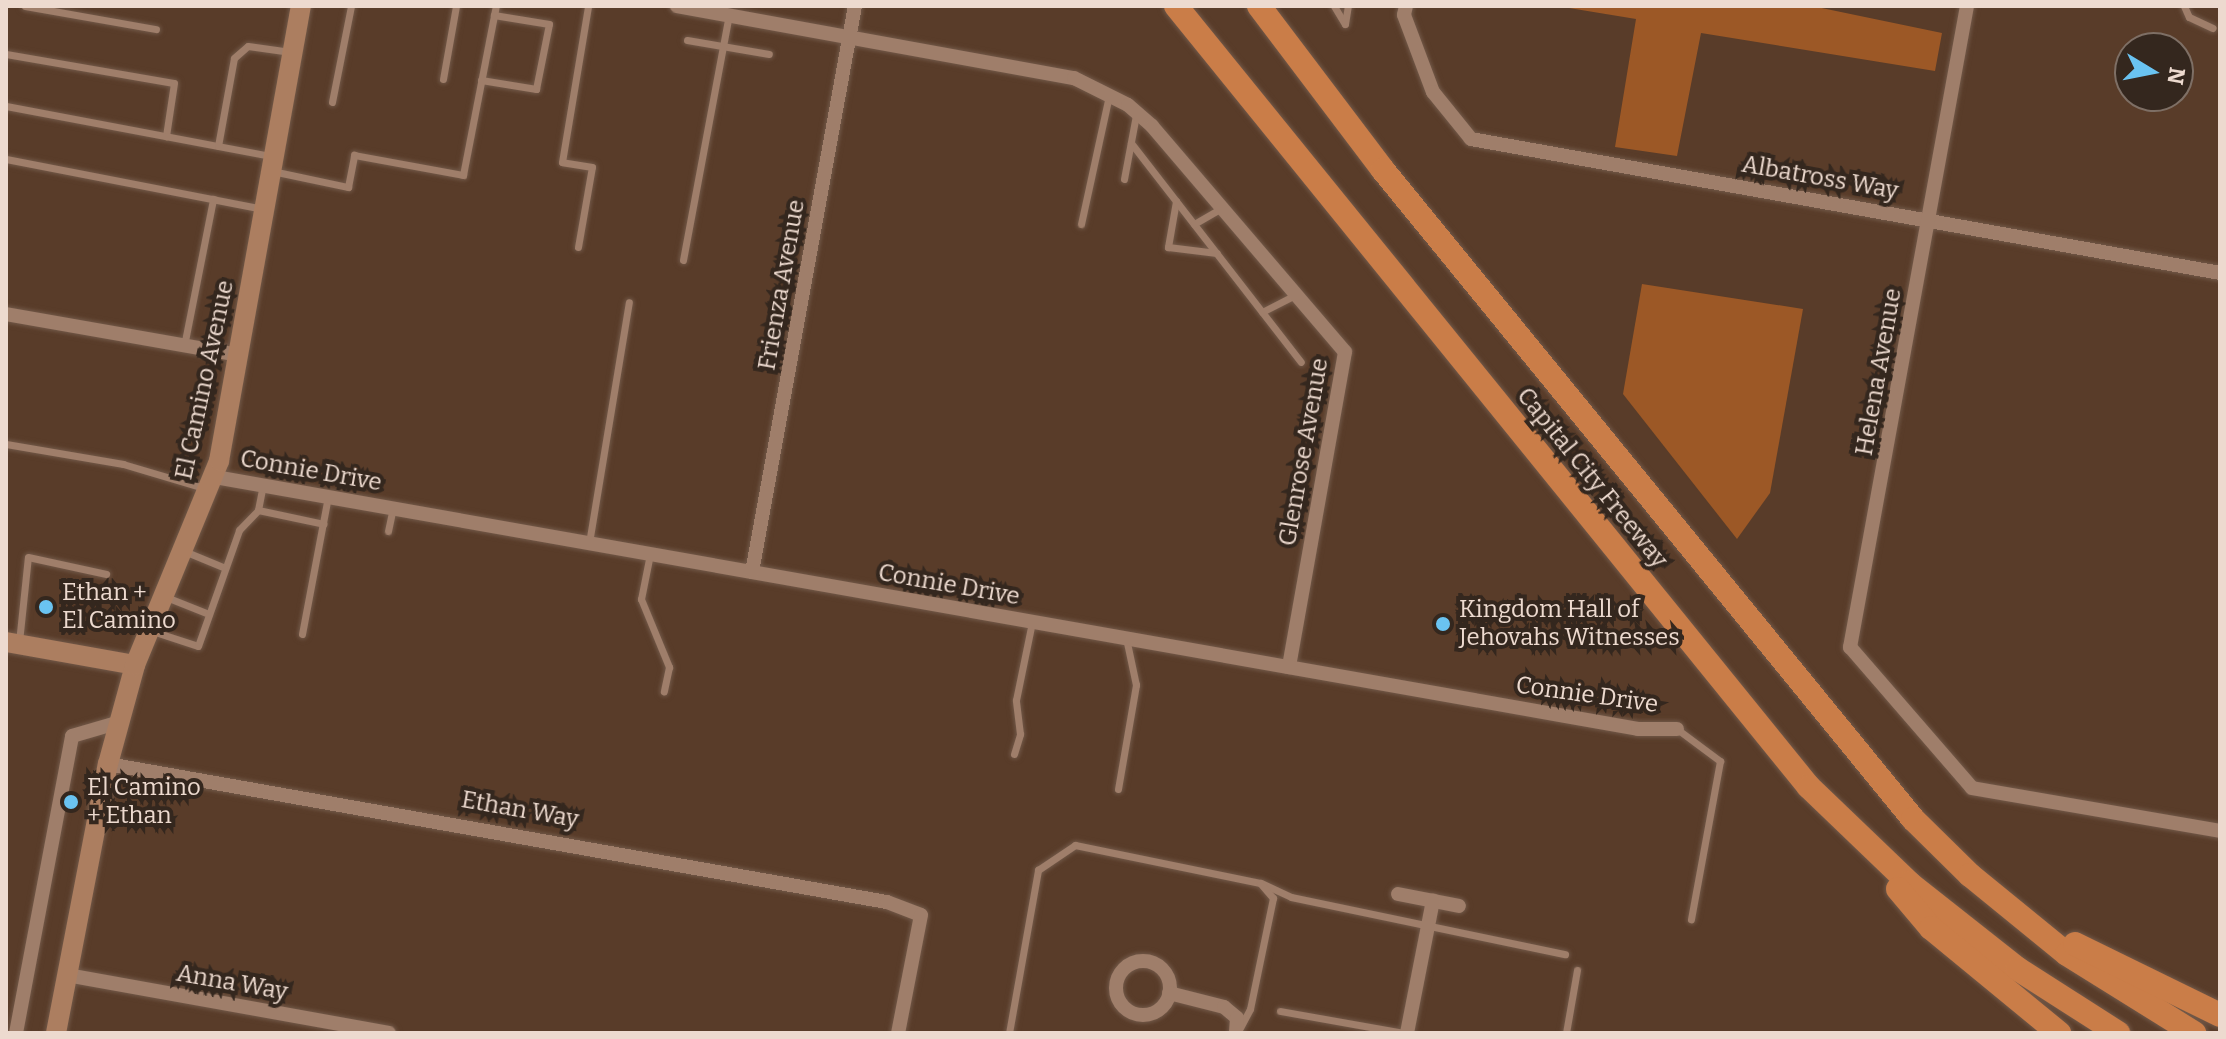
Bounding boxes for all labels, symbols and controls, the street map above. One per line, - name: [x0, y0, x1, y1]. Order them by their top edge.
- north arrow: [2114, 32, 2194, 112]
- text: N: [2161, 65, 2191, 87]
- street label: Albatross Way: [1739, 150, 1901, 206]
- street label: Frienza Avenue: [753, 197, 811, 373]
- street label: El Camino Avenue: [170, 278, 240, 482]
- street label: Helena Avenue: [1850, 286, 1908, 458]
- street label: Glenrose Avenue: [1273, 356, 1335, 548]
- street label: Capital City Freeway: [1510, 382, 1674, 574]
- street label: Connie Drive: [238, 444, 384, 498]
- street label: Connie Drive: [876, 558, 1022, 612]
- place label: Ethan + El Camino: [62, 579, 176, 635]
- place label: Kingdom Hall of Jehovahs Witnesses: [1459, 596, 1680, 652]
- marker: Ethan + El Camino: [37, 598, 55, 616]
- marker: Kingdom Hall of Jehovahs Witnesses: [1434, 615, 1452, 633]
- street label: Connie Drive: [1514, 671, 1660, 719]
- place label: El Camino + Ethan: [87, 774, 201, 830]
- street label: Ethan Way: [459, 786, 581, 834]
- marker: El Camino + Ethan: [62, 793, 80, 811]
- street label: Anna Way: [174, 959, 290, 1007]

